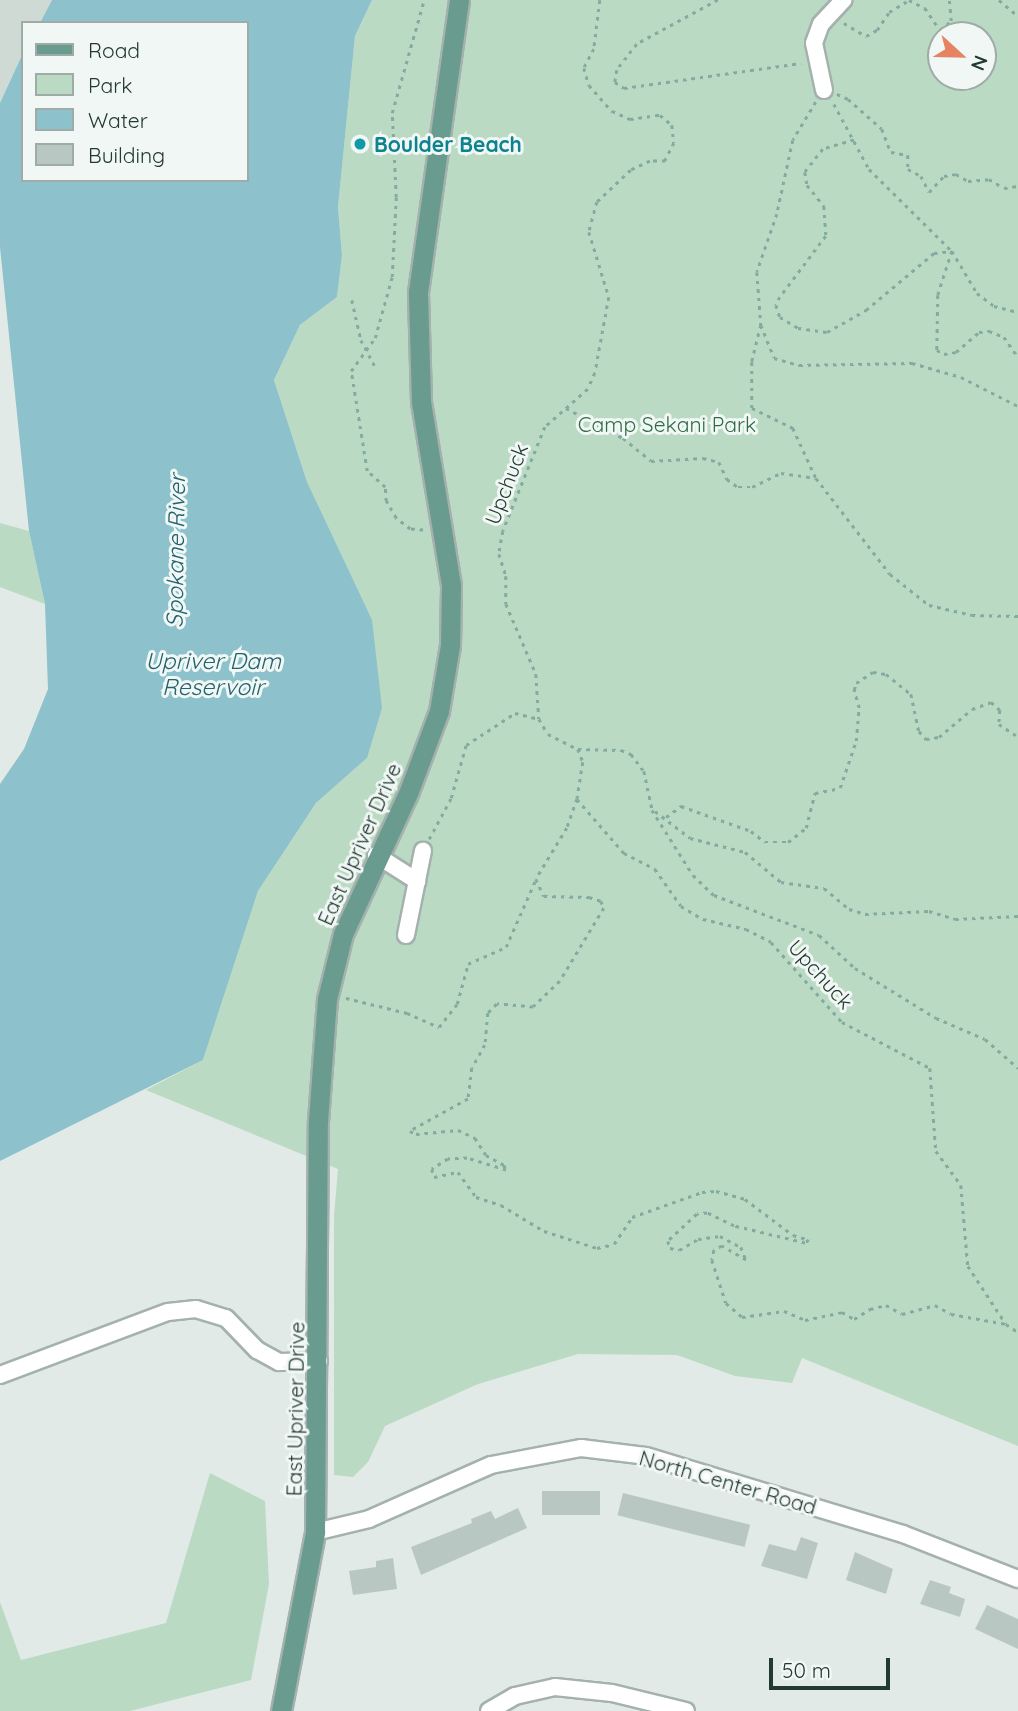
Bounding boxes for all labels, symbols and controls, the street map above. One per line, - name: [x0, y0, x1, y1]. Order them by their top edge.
- legend: [21, 21, 248, 182]
- north arrow: [927, 21, 997, 91]
- text: Road: [88, 37, 140, 63]
- text: N: [966, 52, 993, 74]
- text: Park: [88, 72, 132, 98]
- text: Water: [88, 107, 148, 133]
- place label: Boulder Beach: [374, 131, 522, 157]
- marker: Boulder Beach: [352, 136, 368, 152]
- text: Building: [88, 142, 165, 168]
- park label: Camp Sekani Park: [578, 411, 756, 437]
- street label: Upchuck: [479, 440, 533, 528]
- water label: Spokane River: [161, 474, 191, 628]
- water label: Upriver Dam Reservoir: [145, 647, 281, 701]
- street label: East Upriver Drive: [312, 759, 406, 929]
- street label: Upchuck: [783, 934, 859, 1014]
- street label: East Upriver Drive: [281, 1321, 309, 1497]
- street label: North Center Road: [636, 1445, 820, 1519]
- scale bar: [773, 1644, 894, 1688]
- text: 50 m: [782, 1657, 831, 1683]

